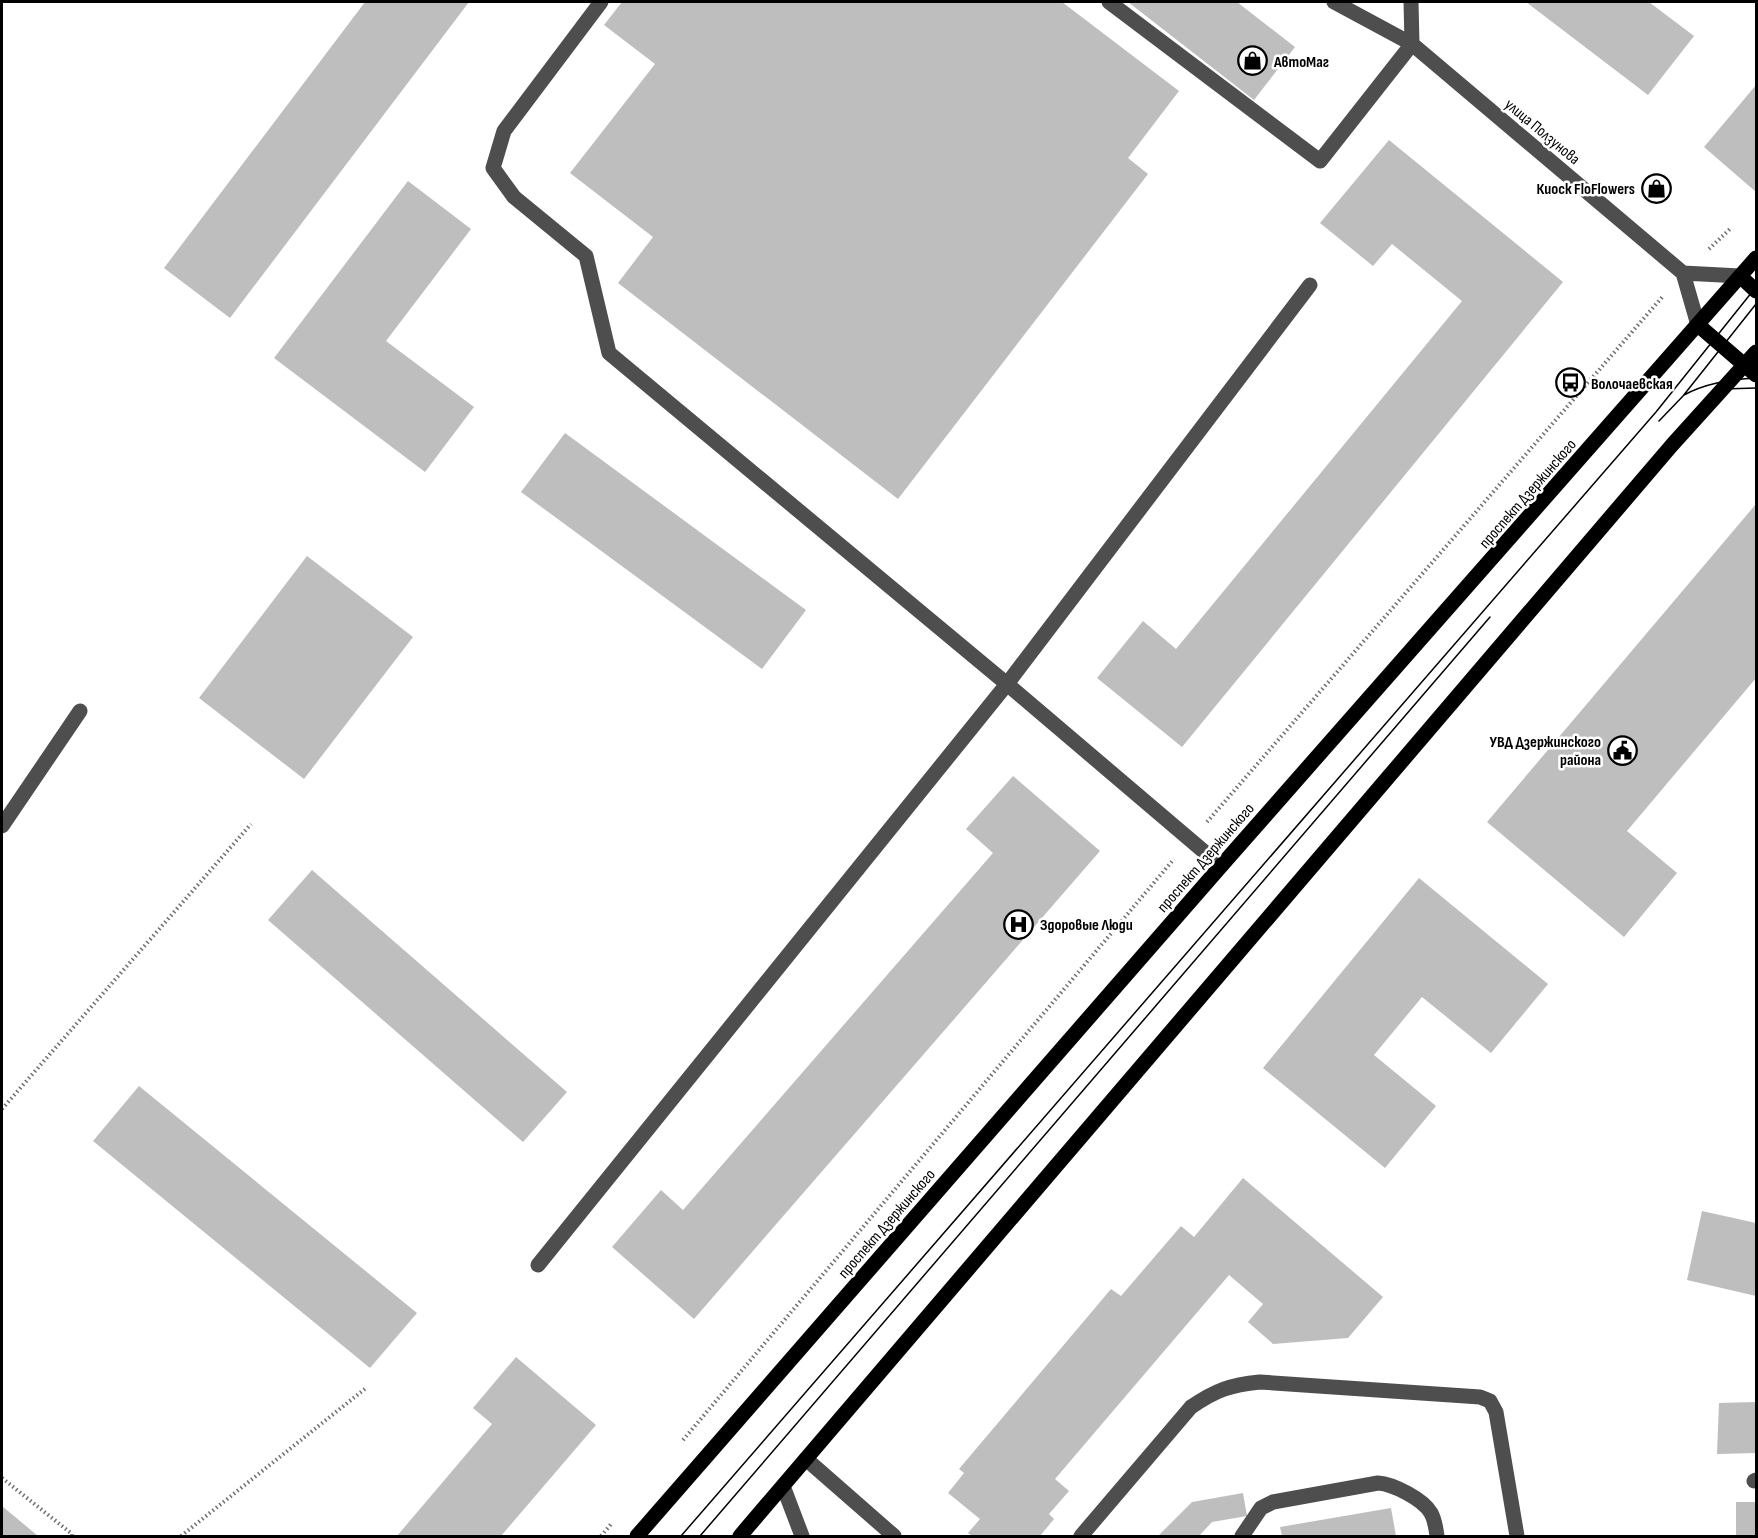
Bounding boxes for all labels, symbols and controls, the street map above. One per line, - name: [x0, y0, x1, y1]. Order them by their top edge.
- shop icon: АвтоМаг: [1237, 45, 1269, 77]
- place label: АвтоМаг: [1273, 53, 1329, 72]
- street label: улица Ползунова: [1501, 95, 1583, 169]
- shop icon: Киоск FloFlowers: [1640, 172, 1672, 204]
- place label: Киоск FloFlowers: [1536, 180, 1635, 199]
- bus stop icon: Волочаевская: [1554, 367, 1586, 399]
- place label: Волочаевская: [1591, 375, 1673, 394]
- street label: проспект Дзержинского: [1476, 435, 1581, 552]
- place label: УВД Дзержинского района: [1489, 733, 1601, 770]
- public building icon: УВД Дзержинского района: [1606, 734, 1638, 766]
- street label: проспект Дзержинского: [1154, 799, 1259, 916]
- hospital icon: Здоровые Люди: [1003, 908, 1035, 940]
- place label: Здоровые Люди: [1040, 916, 1133, 935]
- street label: проспект Дзержинского: [835, 1165, 940, 1282]

